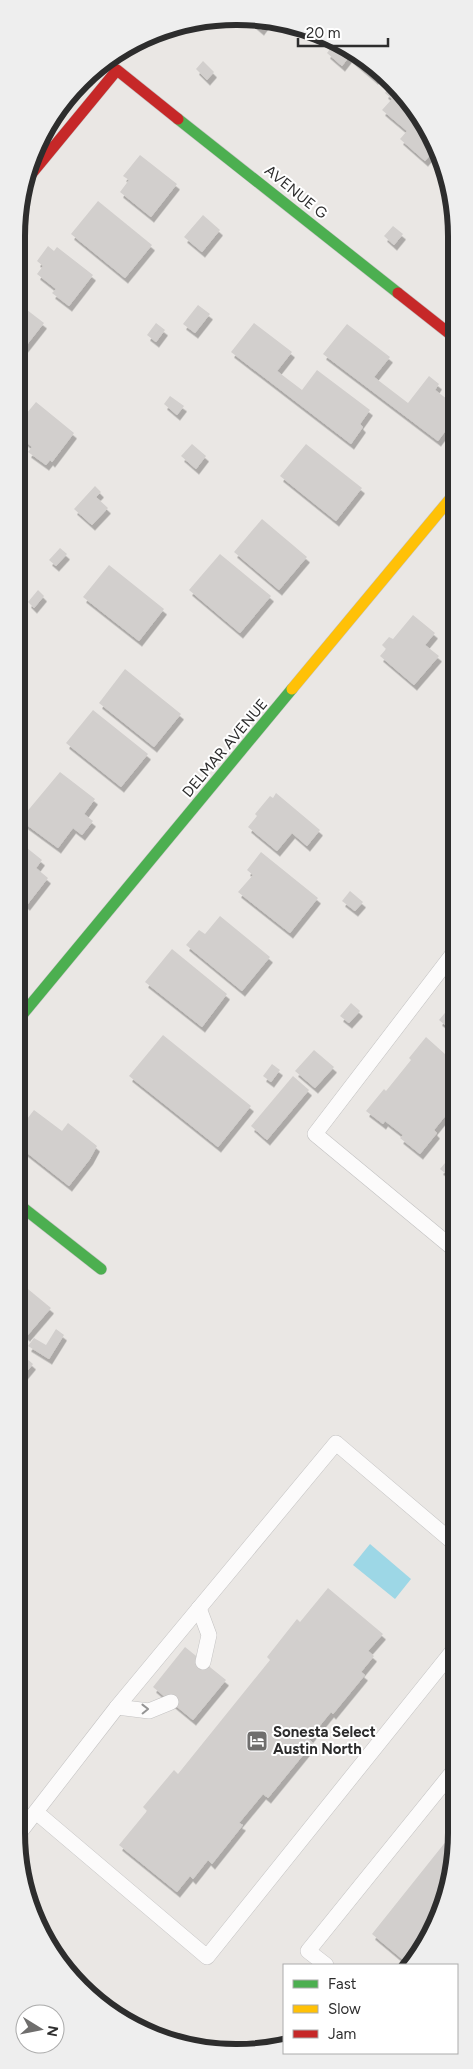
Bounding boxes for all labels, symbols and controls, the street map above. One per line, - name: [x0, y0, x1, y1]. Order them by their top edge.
- scale bar: [298, 15, 388, 47]
- text: 20 m: [306, 24, 340, 42]
- street label: AVENUE G: [261, 161, 331, 223]
- street label: DELMAR AVENUE: [179, 695, 271, 801]
- one-way arrow: [141, 1704, 149, 1715]
- place label: Sonesta Select Austin North: [273, 1723, 376, 1758]
- hotel icon: Sonesta Select Austin North: [245, 1729, 269, 1753]
- legend: [283, 1964, 458, 2054]
- text: Fast: [328, 1975, 357, 1993]
- text: Slow: [328, 2000, 361, 2018]
- north arrow: [15, 2004, 65, 2054]
- text: N: [43, 2024, 62, 2038]
- text: Jam: [328, 2025, 356, 2043]

